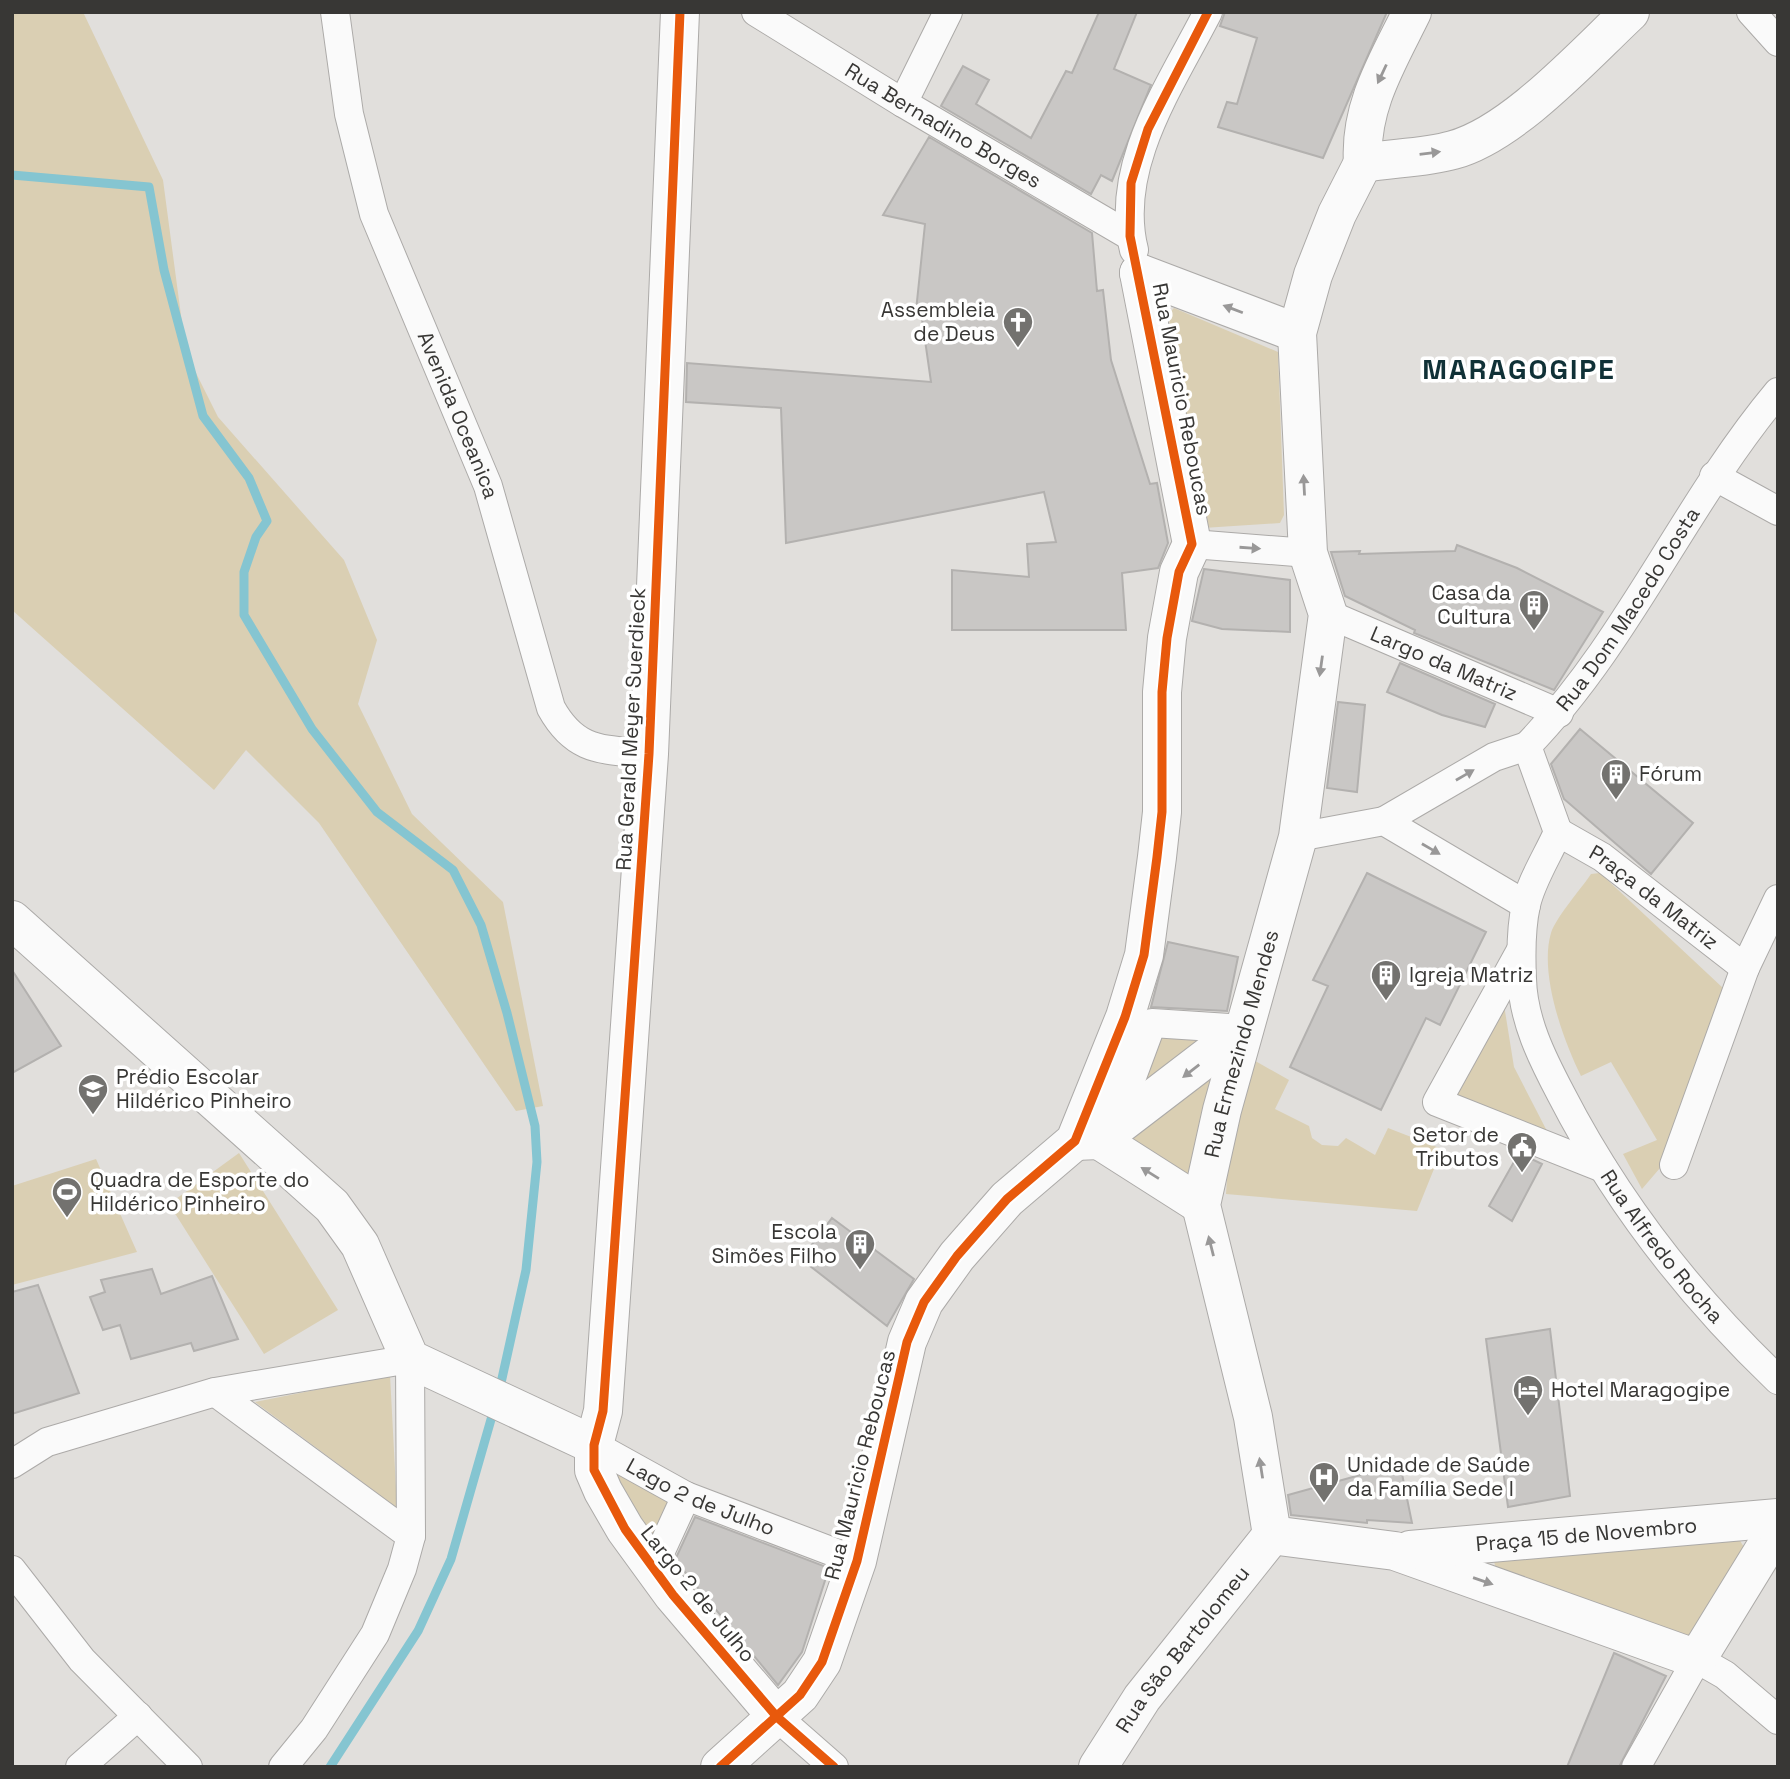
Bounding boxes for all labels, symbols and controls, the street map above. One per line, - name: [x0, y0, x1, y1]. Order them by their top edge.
- street label: Rua Bernadino Borges: [840, 56, 1046, 194]
- one-way arrow: [1376, 64, 1388, 84]
- one-way arrow: [1419, 148, 1441, 159]
- street label: Rua Mauricio Reboucas: [1147, 280, 1218, 517]
- place label: Assembleia de Deus: [881, 296, 995, 347]
- one-way arrow: [1222, 303, 1243, 314]
- church icon: Assembleia de Deus: [1001, 305, 1035, 349]
- street label: Avenida Oceanica: [412, 327, 505, 502]
- district label: MARAGOGIPE: [1422, 351, 1616, 387]
- one-way arrow: [1299, 473, 1310, 495]
- street label: Rua Dom Macedo Costa: [1550, 502, 1705, 716]
- one-way arrow: [1239, 543, 1261, 554]
- place label: Casa da Cultura: [1431, 579, 1511, 630]
- street label: Rua Gerald Meyer Suerdieck: [610, 587, 651, 871]
- building icon: Casa da Cultura: [1517, 588, 1551, 632]
- street label: Largo da Matriz: [1366, 620, 1522, 707]
- one-way arrow: [1316, 655, 1327, 677]
- building icon: Fórum: [1599, 757, 1633, 801]
- place label: Fórum: [1639, 760, 1702, 787]
- one-way arrow: [1455, 768, 1474, 781]
- street label: Praça da Matriz: [1584, 839, 1724, 955]
- one-way arrow: [1422, 843, 1441, 855]
- street label: Rua Ermezindo Mendes: [1198, 927, 1285, 1160]
- building icon: Igreja Matriz: [1369, 958, 1403, 1002]
- place label: Igreja Matriz: [1409, 961, 1533, 988]
- place label: Prédio Escolar Hildérico Pinheiro: [116, 1063, 292, 1114]
- one-way arrow: [1182, 1064, 1200, 1079]
- school or university icon: Prédio Escolar Hildérico Pinheiro: [76, 1072, 110, 1116]
- place label: Setor de Tributos: [1413, 1121, 1499, 1172]
- public building icon: Setor de Tributos: [1505, 1130, 1539, 1174]
- street label: Rua Alfredo Rocha: [1595, 1164, 1730, 1329]
- place label: Quadra de Esporte do Hildérico Pinheiro: [90, 1166, 310, 1217]
- one-way arrow: [1140, 1166, 1160, 1179]
- sports icon: Quadra de Esporte do Hildérico Pinheiro: [50, 1175, 84, 1219]
- place label: Escola Simões Filho: [712, 1218, 837, 1269]
- building icon: Escola Simões Filho: [843, 1227, 877, 1271]
- one-way arrow: [1205, 1235, 1216, 1257]
- street label: Rua Mauricio Reboucas: [818, 1347, 901, 1583]
- hotel icon: Hotel Maragogipe: [1511, 1373, 1545, 1417]
- place label: Hotel Maragogipe: [1551, 1376, 1730, 1403]
- place label: Unidade de Saúde da Família Sede I: [1347, 1451, 1531, 1502]
- street label: Lago 2 de Julho: [622, 1452, 779, 1542]
- one-way arrow: [1255, 1457, 1266, 1479]
- hospital icon: Unidade de Saúde da Família Sede I: [1307, 1460, 1341, 1504]
- street label: Praça 15 de Novembro: [1474, 1511, 1698, 1557]
- street label: Largo 2 de Julho: [635, 1520, 762, 1668]
- street label: Rua São Bartolomeu: [1109, 1560, 1255, 1738]
- one-way arrow: [1472, 1576, 1493, 1587]

